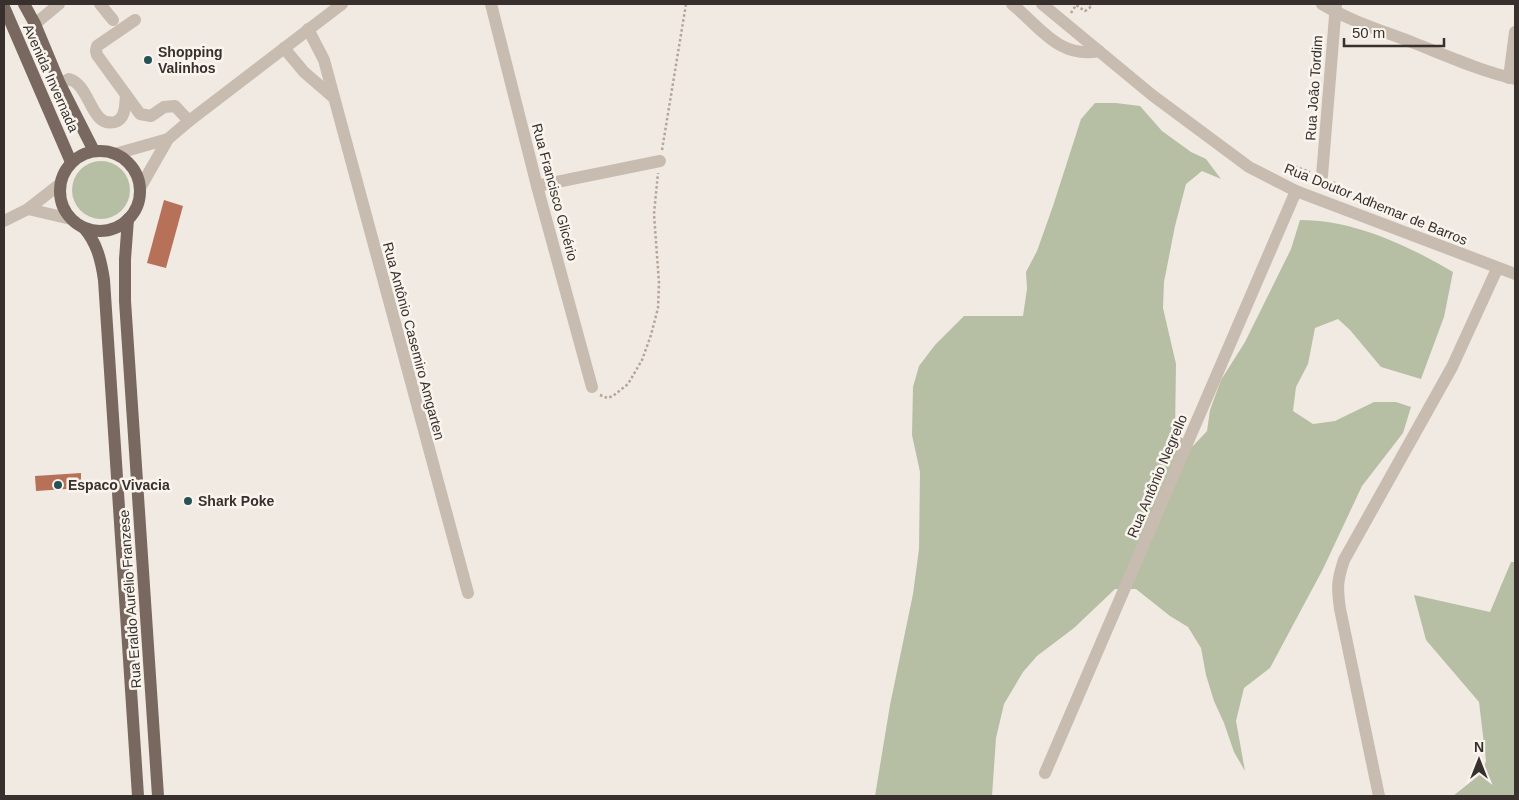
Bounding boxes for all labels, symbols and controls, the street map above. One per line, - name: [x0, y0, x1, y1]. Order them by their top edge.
- scale bar: [1344, 15, 1444, 47]
- street label: Avenida Invernada: [20, 22, 82, 135]
- text: 50 m: [1352, 24, 1385, 41]
- street label: Rua João Tordim: [1302, 35, 1326, 141]
- place label: Shopping Valinhos: [158, 44, 223, 76]
- marker: Shopping Valinhos: [142, 54, 154, 66]
- street label: Rua Francisco Glicério: [529, 122, 581, 263]
- street label: Rua Doutor Adhemar de Barros: [1282, 160, 1470, 248]
- street label: Rua Antônio Casemiro Amgarten: [380, 240, 448, 442]
- street label: Rua Antônio Negrello: [1124, 412, 1190, 540]
- place label: Espaco Vivacia: [68, 477, 170, 493]
- marker: Espaco Vivacia: [52, 479, 64, 491]
- place label: Shark Poke: [198, 493, 274, 509]
- marker: Shark Poke: [182, 495, 194, 507]
- street label: Rua Eraldo Aurélio Franzese: [116, 509, 144, 689]
- north arrow: [1454, 735, 1504, 785]
- text: N: [1474, 739, 1484, 755]

